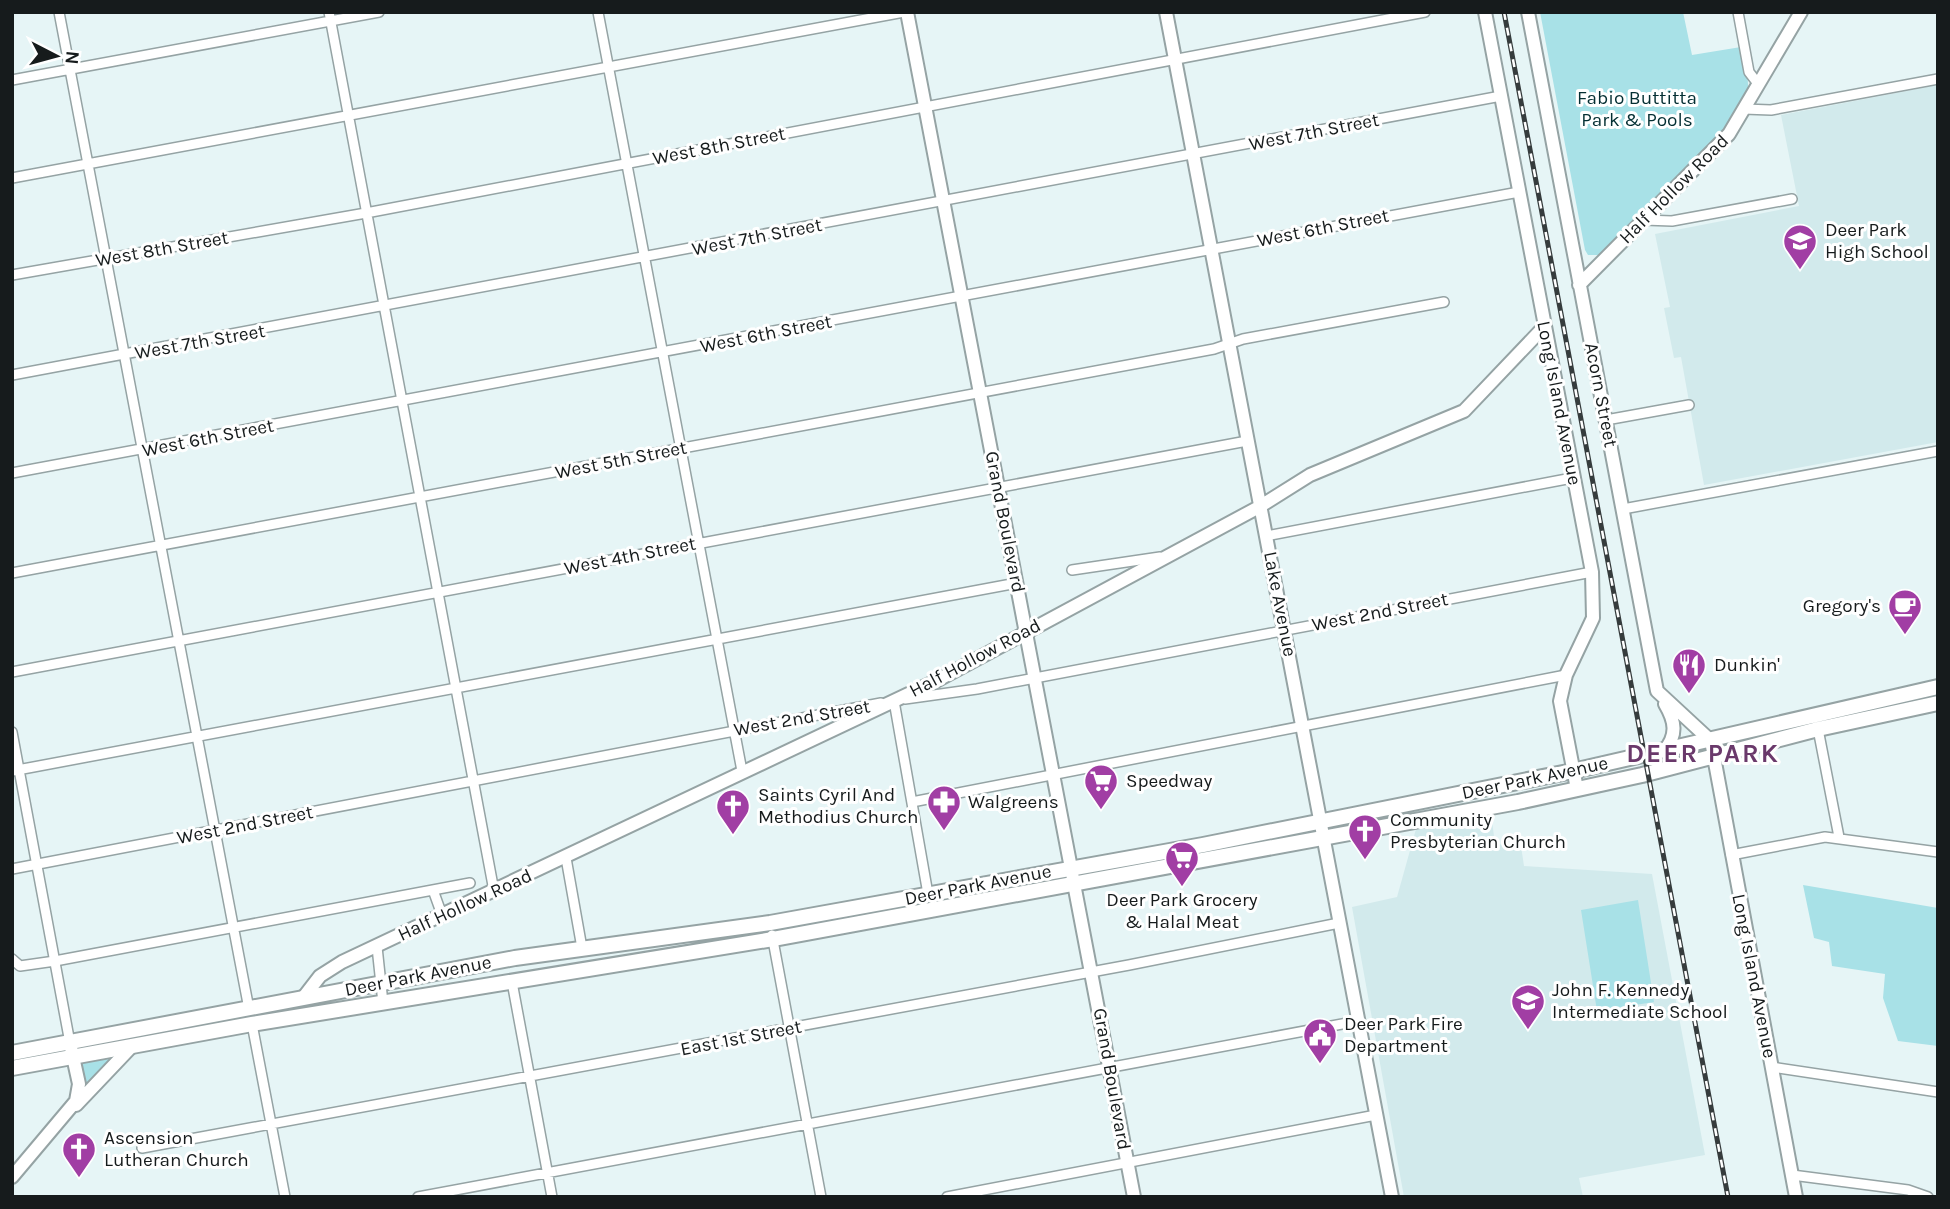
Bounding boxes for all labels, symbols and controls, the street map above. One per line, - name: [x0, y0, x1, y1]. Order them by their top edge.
- north arrow: [21, 21, 91, 91]
- text: N: [60, 50, 84, 66]
- park label: Fabio Buttitta Park & Pools: [1577, 87, 1697, 131]
- street label: West 7th Street: [1247, 109, 1381, 155]
- street label: West 8th Street: [651, 122, 787, 170]
- street label: Half Hollow Road: [1615, 130, 1733, 248]
- street label: West 6th Street: [1255, 204, 1391, 252]
- street label: West 7th Street: [690, 214, 824, 260]
- place label: Deer Park High School: [1825, 219, 1929, 263]
- school or university icon: Deer Park High School: [1781, 222, 1819, 271]
- street label: West 8th Street: [94, 226, 230, 272]
- street label: West 6th Street: [698, 310, 834, 358]
- street label: Long Island Avenue: [1532, 319, 1586, 487]
- street label: West 7th Street: [133, 320, 267, 364]
- street label: Acorn Street: [1580, 341, 1622, 449]
- street label: West 6th Street: [140, 414, 276, 462]
- street label: West 5th Street: [553, 436, 689, 484]
- street label: Grand Boulevard: [980, 449, 1030, 595]
- street label: West 4th Street: [562, 532, 698, 580]
- street label: Lake Avenue: [1259, 549, 1301, 659]
- cafe icon: Gregory's: [1886, 587, 1924, 636]
- street label: West 2nd Street: [1310, 588, 1450, 636]
- place label: Gregory's: [1803, 595, 1881, 617]
- street label: Half Hollow Road: [906, 614, 1044, 702]
- restaurant icon: Dunkin': [1670, 646, 1708, 695]
- place label: Dunkin': [1714, 654, 1780, 676]
- street label: West 2nd Street: [732, 695, 872, 741]
- district label: DEER PARK: [1626, 738, 1780, 769]
- street label: Deer Park Avenue: [1460, 752, 1610, 804]
- supermarket icon: Speedway: [1082, 762, 1120, 811]
- place label: Speedway: [1126, 770, 1213, 792]
- pharmacy icon: Walgreens: [925, 783, 963, 832]
- place label: Saints Cyril And Methodius Church: [758, 784, 919, 828]
- church icon: Saints Cyril And Methodius Church: [714, 787, 752, 836]
- place label: Walgreens: [968, 791, 1059, 813]
- street label: West 2nd Street: [175, 801, 315, 849]
- place label: Community Presbyterian Church: [1390, 809, 1566, 853]
- church icon: Community Presbyterian Church: [1346, 812, 1384, 861]
- supermarket icon: Deer Park Grocery & Halal Meat: [1163, 839, 1201, 888]
- street label: Deer Park Avenue: [903, 860, 1053, 910]
- street label: Half Hollow Road: [394, 864, 536, 946]
- place label: Deer Park Grocery & Halal Meat: [1106, 889, 1258, 933]
- street label: Long Island Avenue: [1727, 892, 1781, 1060]
- street label: Deer Park Avenue: [343, 951, 493, 1001]
- place label: John F. Kennedy Intermediate School: [1552, 979, 1728, 1023]
- school or university icon: John F. Kennedy Intermediate School: [1509, 982, 1547, 1031]
- street label: Grand Boulevard: [1089, 1006, 1135, 1152]
- place label: Deer Park Fire Department: [1344, 1013, 1463, 1057]
- street label: East 1st Street: [679, 1015, 803, 1061]
- public building icon: Deer Park Fire Department: [1301, 1016, 1339, 1065]
- place label: Ascension Lutheran Church: [104, 1127, 249, 1171]
- church icon: Ascension Lutheran Church: [60, 1130, 98, 1179]

